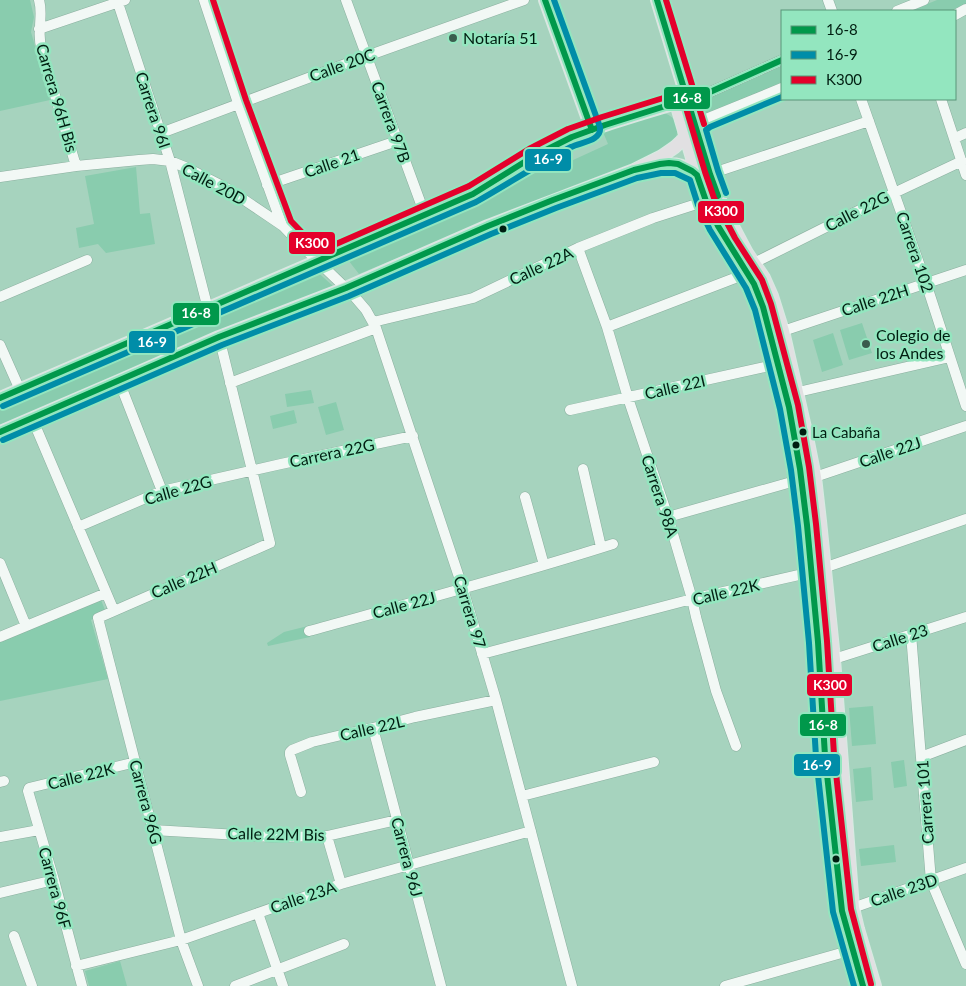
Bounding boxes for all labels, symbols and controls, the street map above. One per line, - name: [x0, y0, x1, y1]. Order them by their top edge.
- legend: [781, 10, 956, 100]
- text: 16-8: [826, 20, 858, 38]
- place label: Notaría 51: [463, 28, 538, 47]
- marker: Notaría 51: [447, 32, 459, 44]
- street label: Carrera 96H Bis: [33, 41, 82, 154]
- street label: Calle 20C: [307, 44, 377, 85]
- text: 16-9: [826, 45, 858, 63]
- street label: Carrera 96I: [132, 69, 175, 150]
- text: K300: [826, 70, 862, 88]
- street label: Carrera 97B: [368, 79, 415, 165]
- line badge: 16-8: [663, 86, 711, 110]
- text: 16-8: [672, 89, 702, 106]
- street label: Calle 21: [302, 144, 362, 181]
- line badge: 16-9: [524, 148, 572, 172]
- text: 16-9: [533, 150, 563, 167]
- street label: Calle 20D: [179, 159, 249, 208]
- street label: Calle 22G: [822, 186, 892, 235]
- line badge: K300: [697, 200, 745, 224]
- text: K300: [704, 202, 738, 219]
- street label: Carrera 102: [893, 209, 938, 295]
- unlabelled marker: [498, 224, 508, 234]
- line badge: K300: [288, 231, 336, 255]
- text: K300: [295, 234, 329, 251]
- street label: Calle 22A: [506, 242, 576, 289]
- street label: Calle 22H: [839, 280, 911, 319]
- line badge: 16-8: [172, 302, 220, 326]
- text: 16-8: [181, 304, 211, 321]
- place label: Colegio de los Andes: [876, 325, 951, 362]
- line badge: 16-9: [128, 330, 176, 354]
- text: 16-9: [137, 333, 167, 350]
- marker: Colegio de los Andes: [860, 338, 872, 350]
- street label: Calle 22I: [643, 370, 707, 403]
- place label: La Cabaña: [812, 423, 880, 441]
- marker: La Cabaña: [798, 427, 808, 437]
- street label: Calle 22J: [856, 432, 923, 471]
- street label: Carrera 22G: [288, 434, 376, 471]
- unlabelled marker: [791, 440, 801, 450]
- street label: Carrera 98A: [638, 452, 683, 540]
- street label: Calle 22G: [142, 471, 214, 508]
- street label: Calle 22H: [148, 557, 220, 602]
- street label: Carrera 97: [450, 573, 490, 650]
- street label: Calle 22K: [691, 575, 761, 608]
- street label: Calle 22J: [370, 587, 437, 622]
- street label: Calle 23: [870, 620, 930, 655]
- line badge: K300: [806, 673, 853, 697]
- text: K300: [813, 676, 847, 693]
- street label: Calle 22L: [338, 711, 406, 744]
- line badge: 16-8: [799, 713, 847, 737]
- text: 16-8: [808, 716, 838, 733]
- line badge: 16-9: [793, 753, 841, 777]
- text: 16-9: [802, 756, 832, 773]
- street label: Calle 22K: [46, 758, 116, 793]
- street label: Carrera 96G: [126, 758, 167, 846]
- street label: Carrera 101: [912, 759, 937, 845]
- street label: Carrera 96J: [388, 815, 427, 899]
- street label: Calle 22M Bis: [227, 823, 325, 844]
- street label: Carrera 96F: [35, 845, 75, 931]
- unlabelled marker: [831, 854, 841, 864]
- street label: Calle 23D: [868, 869, 940, 910]
- street label: Calle 23A: [268, 876, 338, 917]

